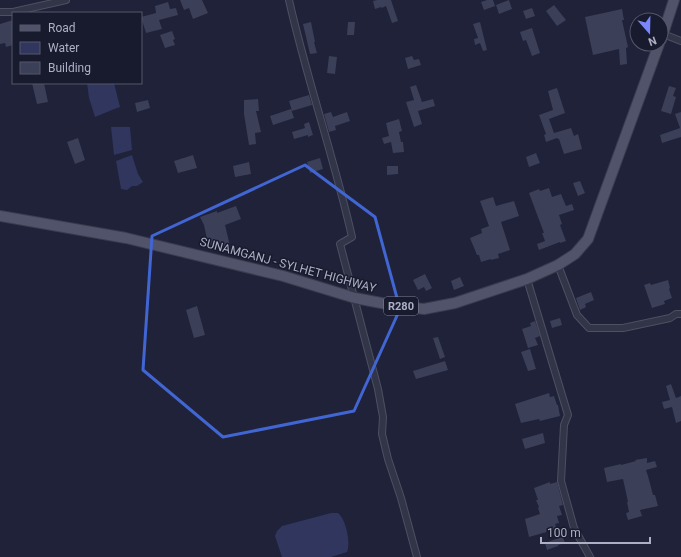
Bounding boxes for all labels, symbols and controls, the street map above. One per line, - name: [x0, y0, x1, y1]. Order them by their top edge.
- legend: [12, 12, 142, 84]
- north arrow: [629, 12, 669, 52]
- text: Road: [48, 21, 76, 35]
- text: N: [646, 33, 658, 48]
- text: Water: [48, 41, 79, 55]
- text: Building: [48, 61, 91, 75]
- street label: SUNAMGANJ - SYLHET HIGHWAY: [198, 235, 378, 296]
- road number: R280: [384, 297, 418, 315]
- scale bar: [541, 519, 650, 545]
- text: 100 m: [547, 526, 581, 540]

